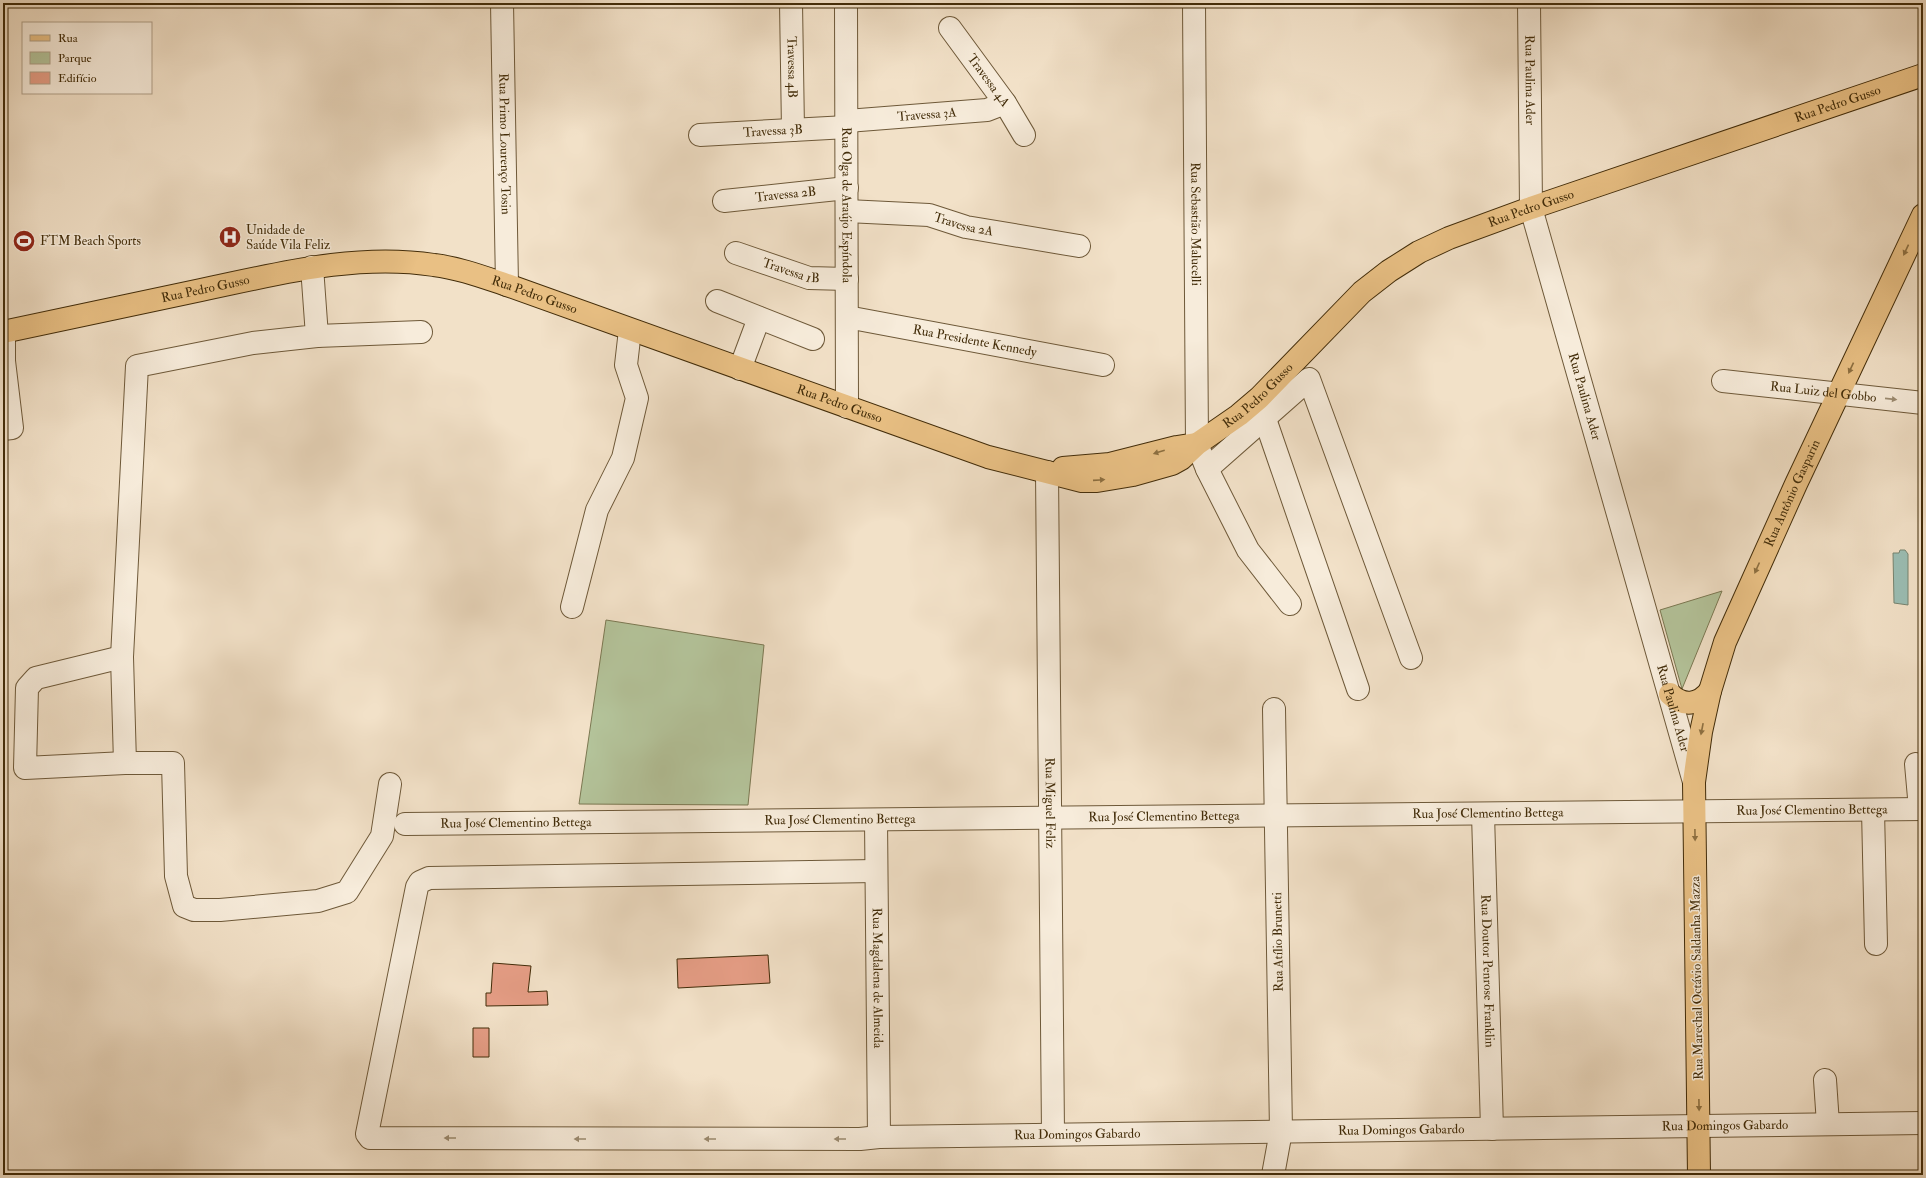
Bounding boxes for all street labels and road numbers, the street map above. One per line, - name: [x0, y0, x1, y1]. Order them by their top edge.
- street label: Rua Paulina Ader: [1521, 35, 1538, 125]
- street label: Travessa 4B: [784, 36, 800, 98]
- street label: Travessa 4A: [964, 51, 1014, 111]
- street label: Rua Primo Lourenço Tosin: [495, 73, 514, 215]
- street label: Rua Pedro Gusso: [1792, 82, 1883, 126]
- street label: Travessa 3A: [896, 104, 958, 125]
- street label: Travessa 3B: [743, 121, 803, 141]
- street label: Rua Olga de Araújo Espíndola: [838, 127, 855, 284]
- street label: Rua Sebastião Malucelli: [1187, 162, 1204, 286]
- street label: Travessa 2B: [754, 183, 817, 206]
- street label: Rua Pedro Gusso: [1486, 186, 1576, 231]
- street label: Travessa 2A: [932, 209, 995, 240]
- street label: Travessa 1B: [760, 255, 820, 286]
- street label: Rua Pedro Gusso: [160, 272, 251, 306]
- street label: Rua Pedro Gusso: [489, 272, 579, 317]
- street label: Rua Presidente Kennedy: [911, 321, 1038, 361]
- street label: Rua Paulina Ader: [1565, 351, 1605, 442]
- street label: Rua Pedro Gusso: [1220, 360, 1297, 432]
- street label: Rua Luiz del Gobbo: [1769, 378, 1877, 406]
- street label: Rua Pedro Gusso: [794, 381, 884, 427]
- street label: Rua Antônio Gasparin: [1761, 437, 1824, 549]
- street label: Rua Paulina Ader: [1653, 663, 1693, 754]
- street label: Rua Miguel Feliz: [1042, 757, 1058, 849]
- street label: Rua José Clementino Bettega: [1736, 801, 1888, 819]
- street label: Rua José Clementino Bettega: [1412, 805, 1564, 822]
- street label: Rua José Clementino Bettega: [1088, 808, 1240, 825]
- street label: Rua José Clementino Bettega: [764, 811, 916, 828]
- street label: Rua José Clementino Bettega: [440, 814, 592, 832]
- street label: Rua Marechal Octávio Saldanha Mazza: [1687, 875, 1707, 1080]
- street label: Rua Atílio Brunetti: [1269, 891, 1287, 992]
- street label: Rua Doutor Penrose Franklin: [1477, 894, 1498, 1048]
- street label: Rua Magdalena de Almeida: [869, 908, 886, 1049]
- street label: Rua Domingos Gabardo: [1662, 1117, 1788, 1135]
- street label: Rua Domingos Gabardo: [1338, 1121, 1464, 1139]
- street label: Rua Domingos Gabardo: [1014, 1125, 1141, 1143]

